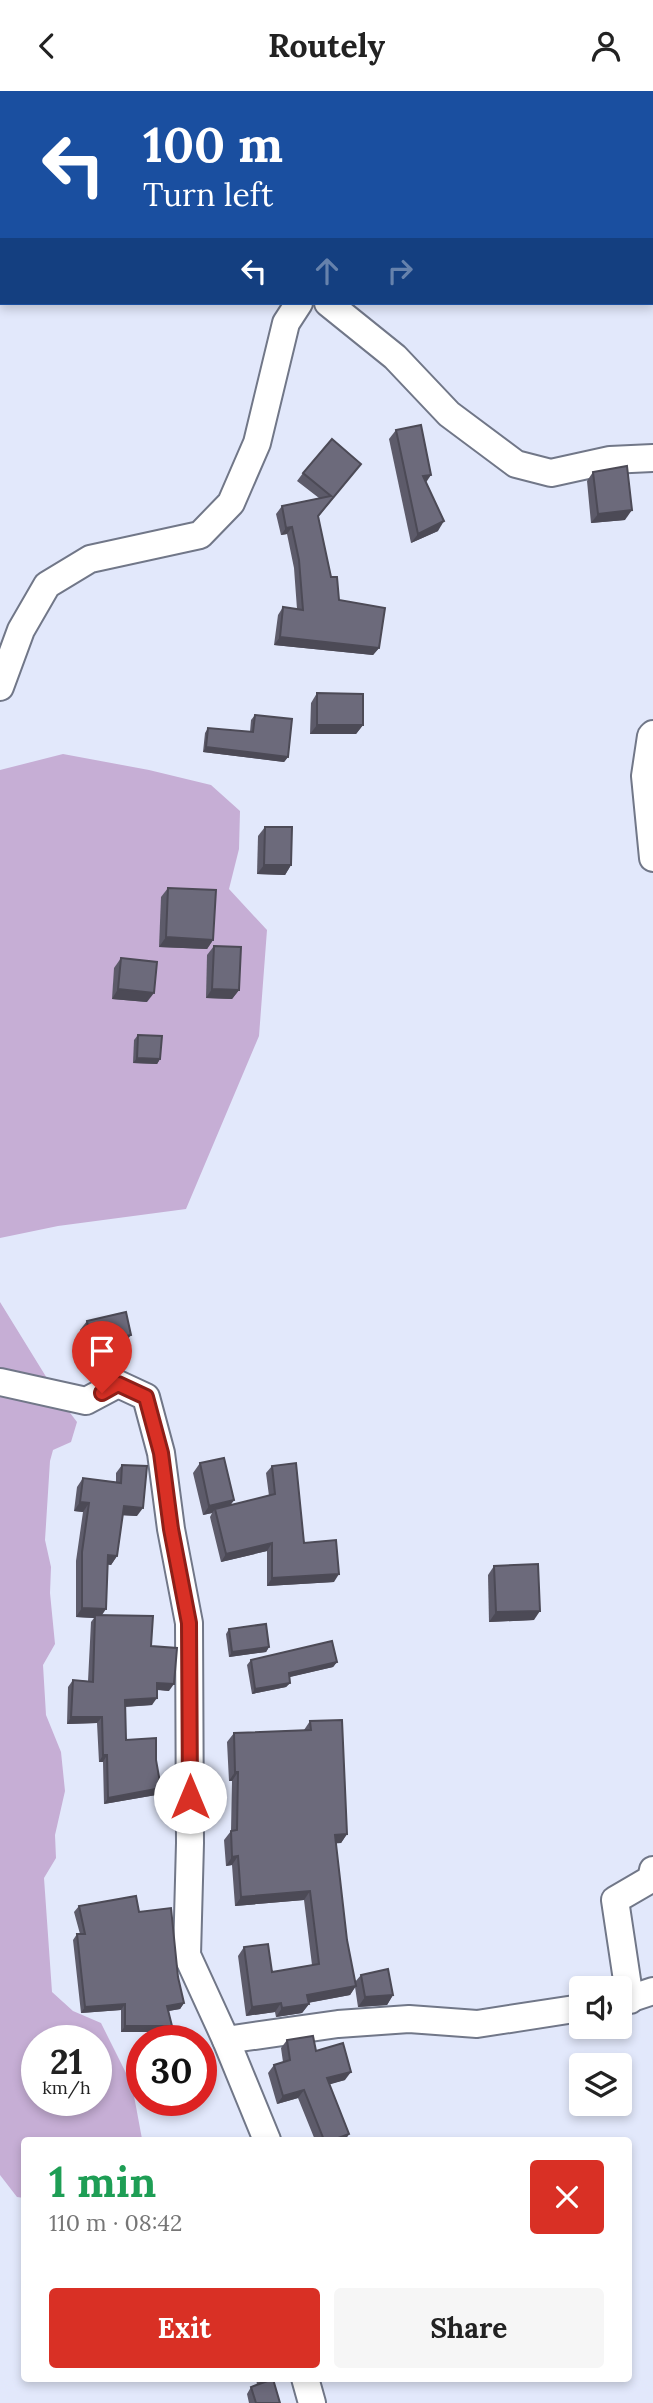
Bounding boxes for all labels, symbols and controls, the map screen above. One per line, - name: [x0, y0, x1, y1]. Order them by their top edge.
- text: Routely: [268, 25, 385, 66]
- icon: back: [28, 27, 66, 65]
- icon: person: [587, 27, 625, 65]
- text: 100 m: [143, 113, 283, 175]
- icon: left: [28, 119, 119, 210]
- text: Turn left: [143, 174, 273, 215]
- icon: left: [235, 252, 273, 290]
- icon: ahead: [308, 252, 346, 290]
- icon: right: [381, 252, 419, 290]
- pin: [72, 1321, 132, 1393]
- icon: arrive: [83, 1332, 121, 1370]
- position arrow: [153, 1760, 227, 1834]
- map controls: [569, 1976, 632, 2116]
- button: sound: [569, 1976, 632, 2039]
- speed limit sign: 30: [126, 2025, 217, 2116]
- text: 21: [50, 2039, 83, 2084]
- button: layers: [569, 2053, 632, 2116]
- text: km/h: [42, 2076, 91, 2099]
- text: 1 min: [49, 2155, 156, 2209]
- button: close: [530, 2160, 604, 2234]
- text: 110 m · 08:42: [49, 2208, 182, 2237]
- button: Exit: [49, 2288, 320, 2368]
- button: Share: [334, 2288, 604, 2368]

